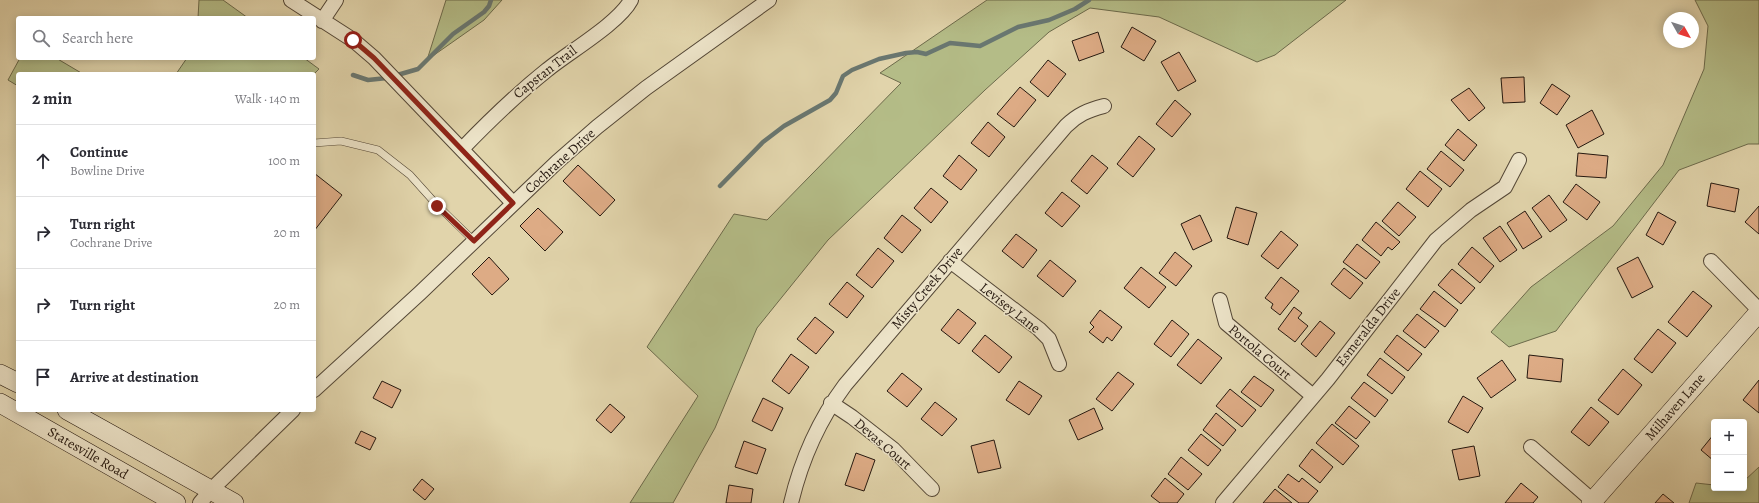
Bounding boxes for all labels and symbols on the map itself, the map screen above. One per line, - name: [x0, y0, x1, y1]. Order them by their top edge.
- north arrow: [1663, 12, 1699, 48]
- route start: [344, 31, 362, 49]
- street label: Capstan Trail: [509, 41, 581, 103]
- street label: Cochrane Drive: [521, 124, 599, 198]
- route end: [428, 197, 446, 215]
- street label: Misty Creek Drive: [887, 243, 967, 333]
- street label: Levisey Lane: [976, 278, 1044, 338]
- street label: Esmeralda Drive: [1331, 284, 1405, 370]
- street label: Portola Court: [1225, 320, 1296, 384]
- street label: Milhaven Lane: [1641, 369, 1709, 445]
- street label: Devas Court: [850, 414, 916, 474]
- street label: Statesville Road: [44, 422, 132, 484]

